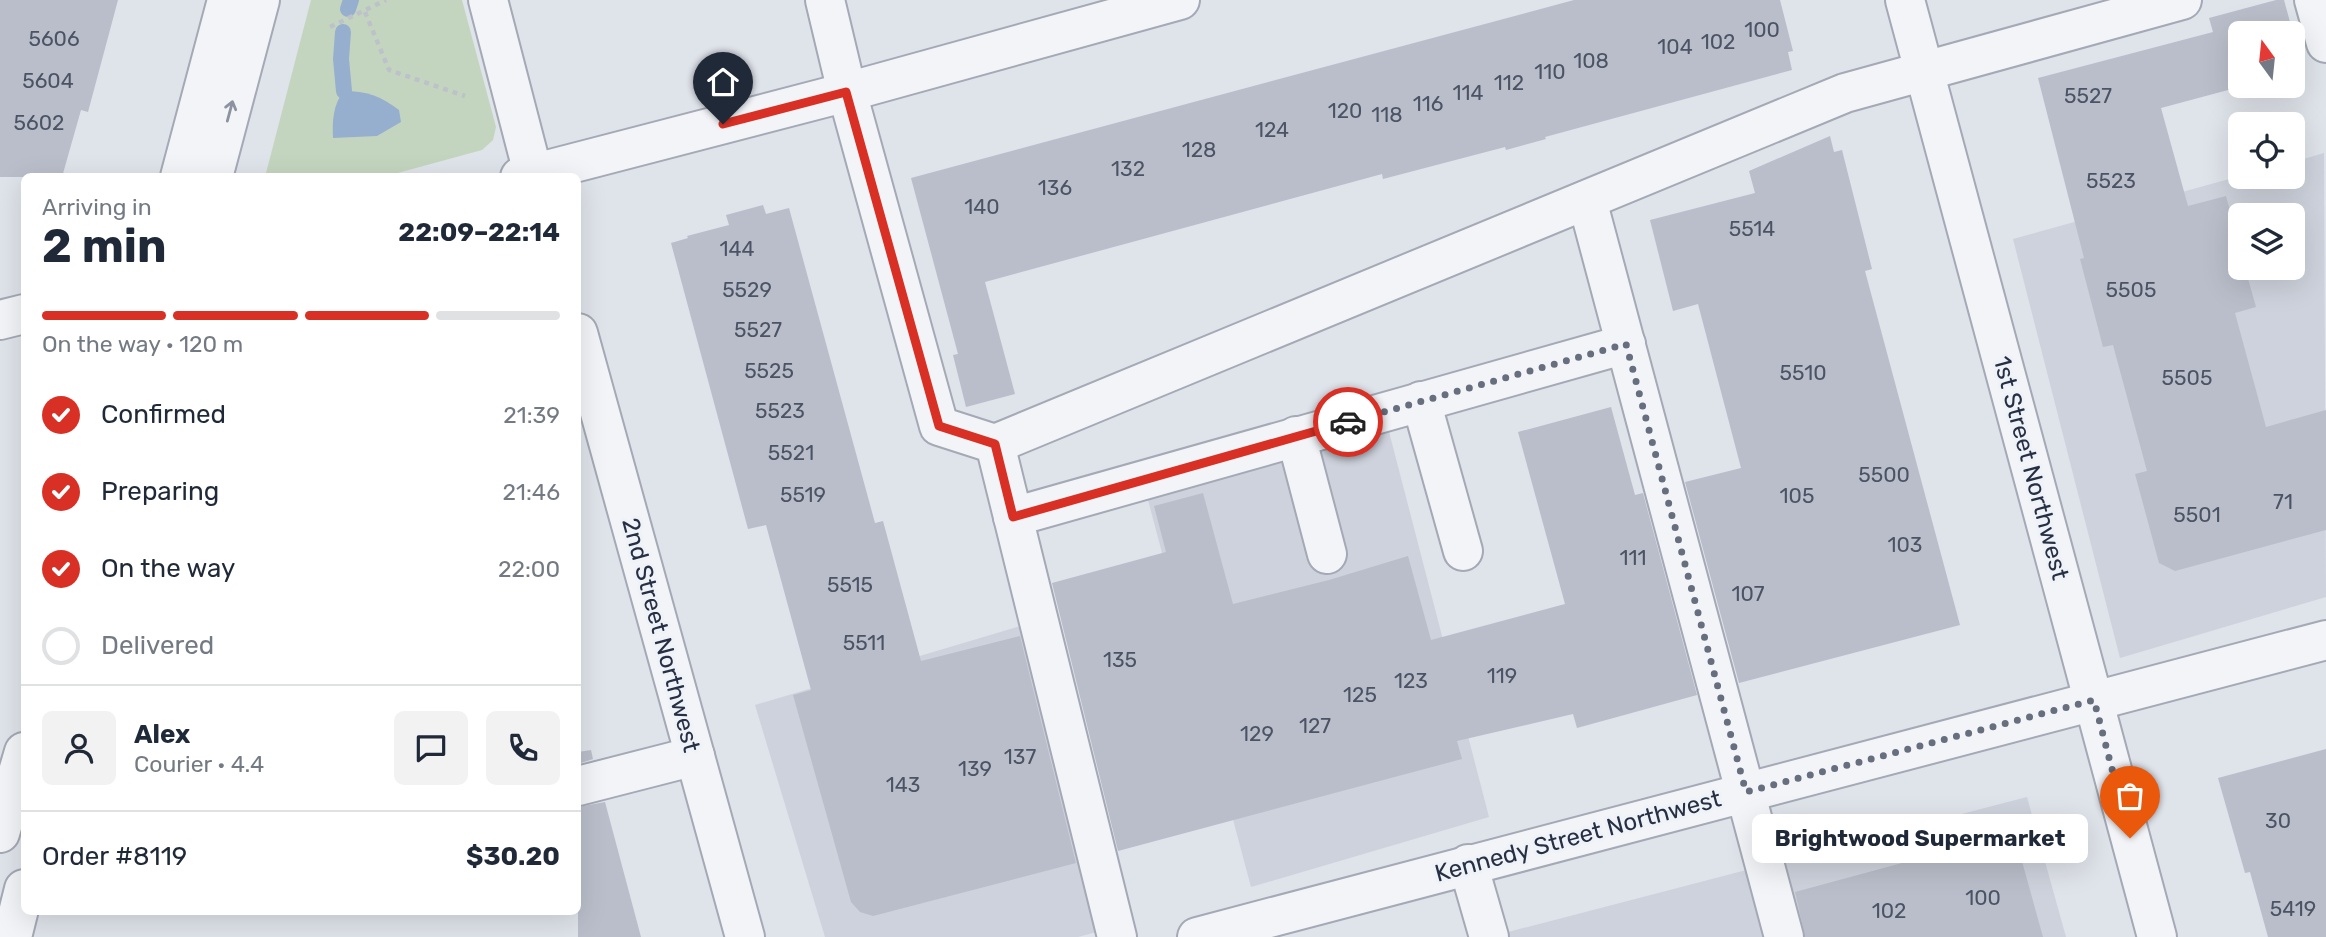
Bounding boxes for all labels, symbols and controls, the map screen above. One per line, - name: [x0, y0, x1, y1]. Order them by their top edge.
- house number: 100: [1744, 17, 1780, 42]
- north arrow: [2228, 21, 2305, 98]
- map controls: [2228, 21, 2305, 280]
- house number: 5606: [28, 26, 80, 51]
- house number: 102: [1701, 29, 1735, 54]
- house number: 104: [1657, 34, 1693, 59]
- house number: 108: [1573, 48, 1609, 73]
- pin: [693, 52, 753, 124]
- house number: 110: [1534, 59, 1566, 84]
- icon: home: [704, 63, 742, 101]
- house number: 5604: [22, 68, 74, 93]
- house number: 112: [1494, 70, 1524, 95]
- house number: 114: [1452, 80, 1484, 105]
- house number: 5527: [2064, 83, 2112, 108]
- house number: 116: [1413, 91, 1443, 116]
- house number: 120: [1328, 98, 1362, 123]
- one-way arrow: [225, 100, 238, 122]
- house number: 118: [1371, 102, 1403, 127]
- house number: 5602: [14, 110, 64, 135]
- button: locate: [2228, 112, 2305, 189]
- house number: 124: [1255, 117, 1289, 142]
- house number: 128: [1182, 137, 1216, 162]
- house number: 132: [1111, 156, 1145, 181]
- house number: 5523: [2086, 168, 2136, 193]
- house number: 136: [1038, 175, 1072, 200]
- text: Arriving in: [42, 193, 152, 221]
- house number: 140: [964, 194, 1000, 219]
- button: layers: [2228, 203, 2305, 280]
- house number: 5514: [1729, 216, 1775, 241]
- text: 22:09–22:14: [398, 217, 560, 248]
- text: 2 min: [42, 219, 167, 274]
- house number: 144: [719, 236, 755, 261]
- house number: 5529: [722, 277, 772, 302]
- house number: 5505: [2106, 277, 2156, 302]
- house number: 5527: [734, 317, 782, 342]
- text: On the way · 120 m: [42, 330, 243, 358]
- street label: 1st Street Northwest: [1988, 353, 2074, 583]
- house number: 5525: [744, 358, 794, 383]
- house number: 5510: [1780, 360, 1826, 385]
- house number: 5505: [2162, 365, 2212, 390]
- courier: [1313, 387, 1383, 457]
- icon: check: [42, 396, 80, 434]
- house number: 5523: [755, 398, 805, 423]
- text: Confirmed: [101, 399, 226, 430]
- text: 21:39: [503, 401, 560, 429]
- icon: car: [1329, 403, 1367, 441]
- house number: 5521: [768, 440, 814, 465]
- house number: 5500: [1858, 462, 1910, 487]
- icon: check: [42, 473, 80, 511]
- text: Preparing: [101, 476, 219, 507]
- text: 21:46: [503, 478, 560, 506]
- house number: 5519: [780, 482, 826, 507]
- house number: 105: [1780, 483, 1814, 508]
- house number: 71: [2273, 489, 2293, 514]
- house number: 5501: [2173, 502, 2221, 527]
- street label: 2nd Street Northwest: [616, 515, 706, 755]
- house number: 103: [1888, 532, 1922, 557]
- house number: 111: [1620, 545, 1646, 570]
- icon: check: [42, 550, 80, 588]
- text: On the way: [101, 553, 235, 584]
- text: 22:00: [498, 555, 560, 583]
- house number: 5515: [827, 572, 873, 597]
- house number: 107: [1731, 581, 1765, 606]
- text: Delivered: [101, 630, 214, 661]
- house number: 5511: [843, 630, 885, 655]
- house number: 135: [1103, 647, 1137, 672]
- house number: 119: [1487, 663, 1517, 688]
- house number: 123: [1394, 668, 1428, 693]
- house number: 125: [1343, 682, 1377, 707]
- button: person: [42, 711, 116, 785]
- button: chat: [394, 711, 468, 785]
- button: phone: [486, 711, 560, 785]
- house number: 127: [1299, 713, 1331, 738]
- text: Alex: [134, 719, 190, 750]
- house number: 129: [1240, 721, 1274, 746]
- house number: 137: [1004, 744, 1036, 769]
- text: Courier · 4.4: [134, 750, 264, 778]
- house number: 139: [958, 756, 992, 781]
- pin: [2100, 766, 2160, 838]
- house number: 143: [886, 772, 920, 797]
- icon: bag: [2111, 777, 2149, 815]
- street label: Kennedy Street Northwest: [1432, 784, 1724, 888]
- house number: 30: [2265, 808, 2291, 833]
- callout: Brightwood Supermarket: [1752, 814, 2088, 862]
- text: Brightwood Supermarket: [1775, 824, 2065, 852]
- text: Order #8119: [42, 841, 187, 872]
- text: $30.20: [466, 841, 560, 872]
- house number: 100: [1965, 885, 2001, 910]
- house number: 5419: [2270, 896, 2316, 921]
- house number: 102: [1872, 898, 1906, 923]

